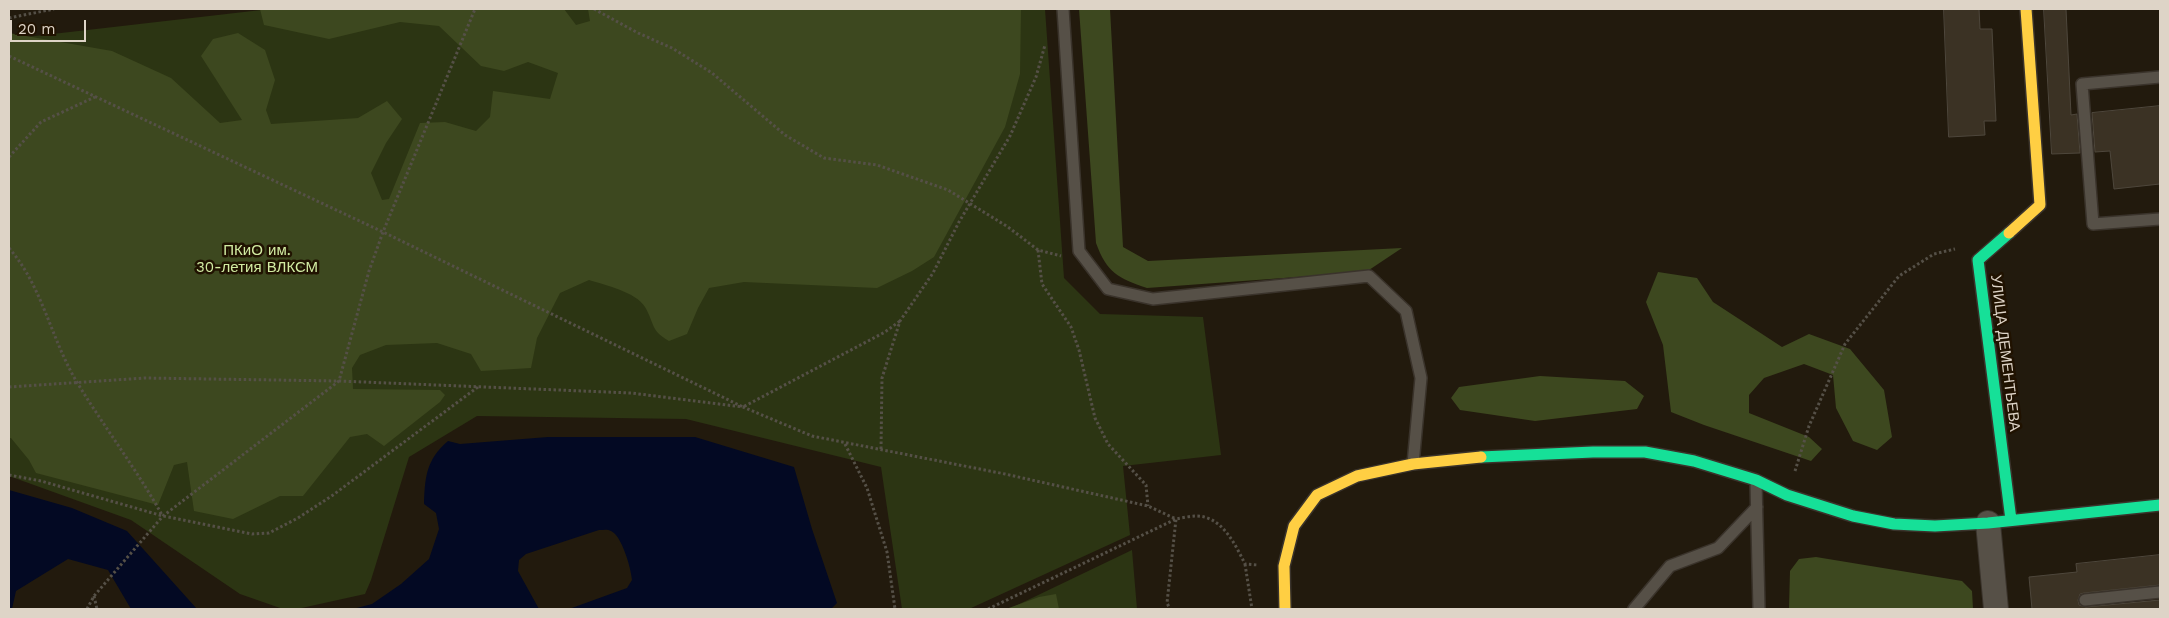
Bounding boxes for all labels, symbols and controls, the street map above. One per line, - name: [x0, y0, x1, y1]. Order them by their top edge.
- scale bar: [12, 10, 89, 42]
- text: 20 m: [18, 20, 56, 38]
- park label: ПКиО им. 30-летия ВЛКСМ: [196, 242, 318, 277]
- street label: УЛИЦА ДЕМЕНТЬЕВА: [1986, 274, 2024, 432]

